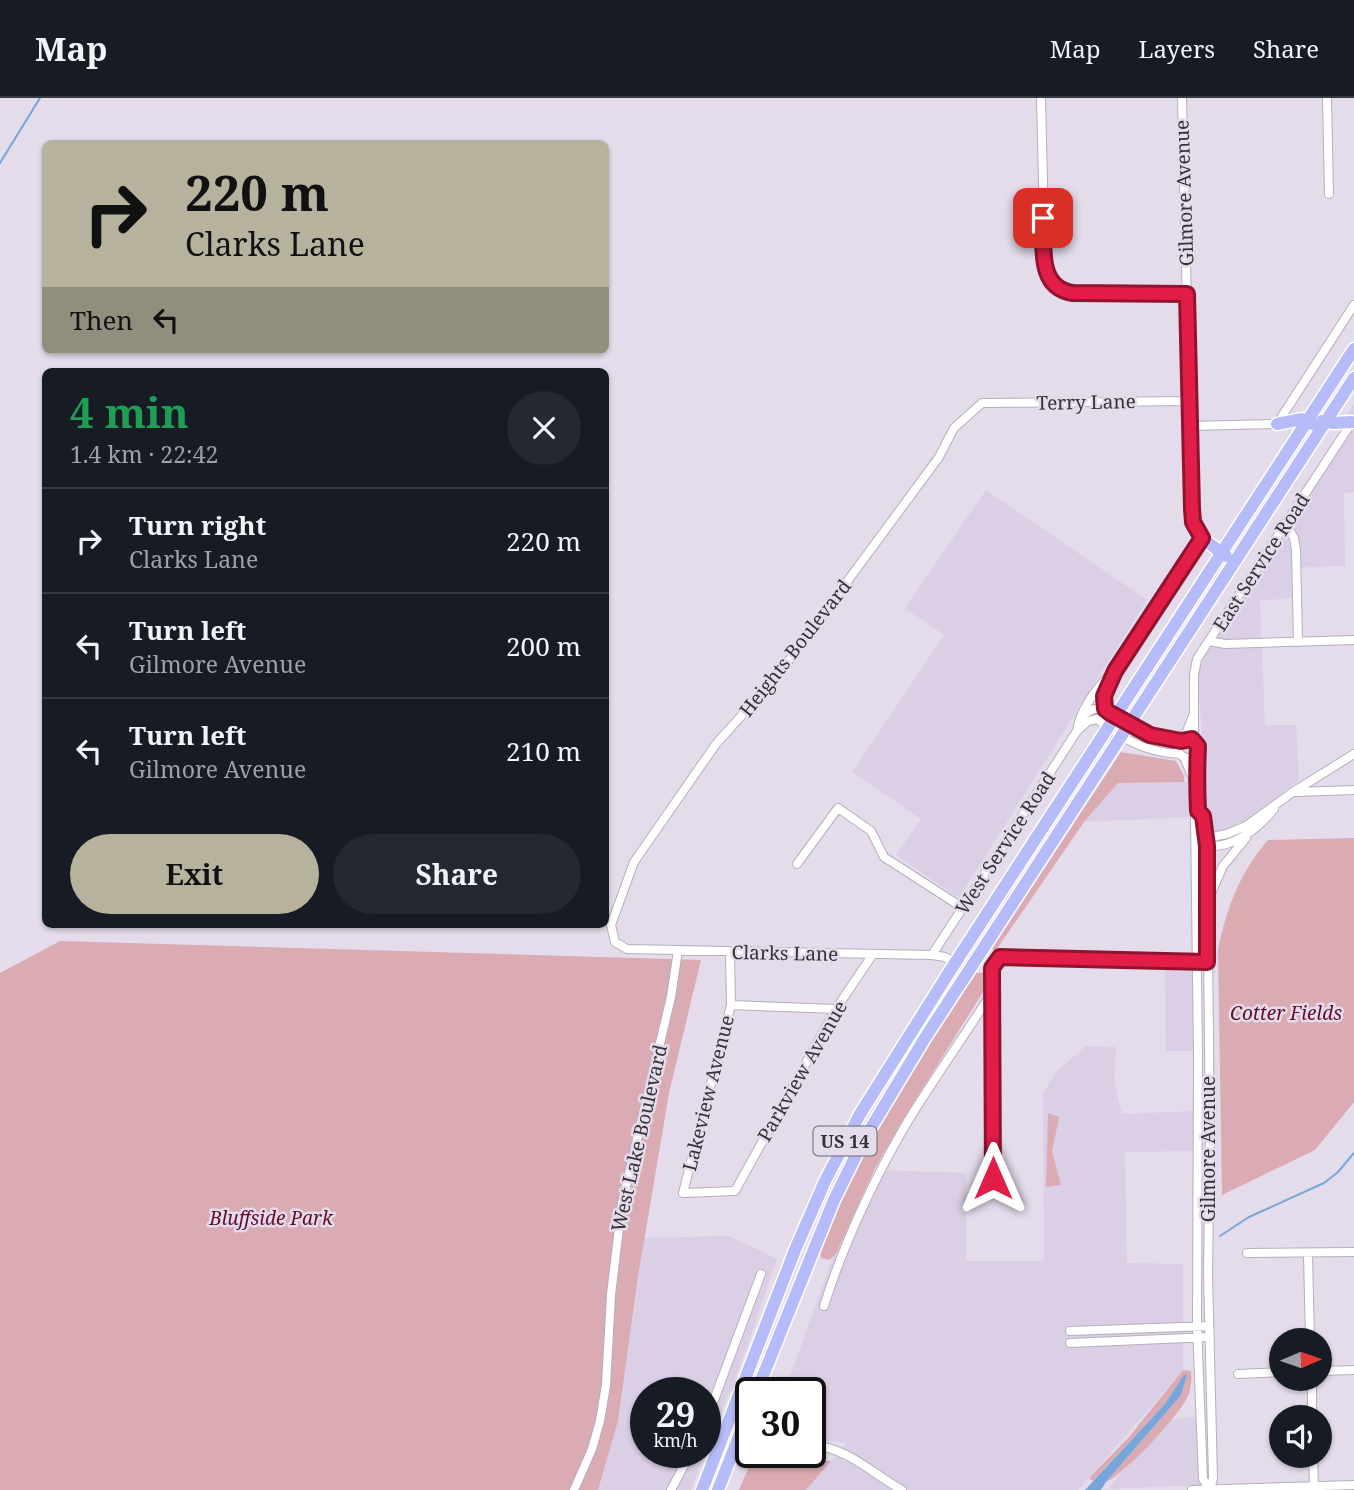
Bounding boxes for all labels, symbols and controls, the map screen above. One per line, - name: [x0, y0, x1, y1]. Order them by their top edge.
- text: Map: [35, 26, 108, 71]
- text: Map: [1050, 32, 1101, 65]
- text: Layers: [1139, 32, 1215, 65]
- text: Share: [1253, 32, 1319, 65]
- street label: Gilmore Avenue: [1168, 119, 1200, 267]
- text: 220 m: [185, 159, 329, 225]
- icon: right: [70, 168, 161, 259]
- pin: [1013, 188, 1073, 248]
- icon: arrive: [1024, 199, 1062, 237]
- text: Clarks Lane: [185, 222, 365, 265]
- icon: left: [147, 301, 185, 339]
- text: Then: [70, 302, 133, 338]
- text: 4 min: [70, 383, 189, 440]
- street label: Terry Lane: [1036, 388, 1136, 416]
- button: close: [507, 391, 581, 465]
- text: 1.4 km · 22:42: [70, 438, 218, 470]
- street label: East Service Road: [1207, 488, 1316, 636]
- text: Turn right: [129, 507, 266, 543]
- icon: right: [70, 522, 108, 560]
- text: 220 m: [506, 523, 581, 559]
- text: Clarks Lane: [129, 543, 258, 575]
- street label: Heights Boulevard: [733, 574, 857, 722]
- text: Turn left: [129, 612, 246, 648]
- icon: left: [70, 627, 108, 665]
- text: 200 m: [506, 628, 581, 664]
- text: Gilmore Avenue: [129, 648, 306, 680]
- text: Turn left: [129, 717, 246, 753]
- icon: left: [70, 732, 108, 770]
- text: 210 m: [506, 733, 581, 769]
- text: Gilmore Avenue: [129, 753, 306, 785]
- street label: West Service Road: [949, 766, 1061, 920]
- button: Exit: [70, 834, 319, 914]
- button: Share: [333, 834, 581, 914]
- street label: Clarks Lane: [731, 939, 839, 967]
- street label: Parkview Avenue: [751, 996, 853, 1146]
- park label: Cotter Fields: [1230, 1000, 1342, 1026]
- street label: Lakeview Avenue: [676, 1012, 740, 1174]
- street label: West Lake Boulevard: [605, 1042, 673, 1234]
- street label: Gilmore Avenue: [1195, 1076, 1221, 1222]
- road number: US 14: [814, 1126, 876, 1156]
- position arrow: [956, 1141, 1030, 1215]
- park label: Bluffside Park: [208, 1205, 334, 1231]
- north arrow: [1269, 1328, 1332, 1391]
- map controls: [1269, 1328, 1332, 1468]
- speed limit sign: 30: [735, 1377, 826, 1468]
- text: 29: [656, 1390, 695, 1437]
- button: sound: [1269, 1405, 1332, 1468]
- text: km/h: [653, 1428, 698, 1452]

